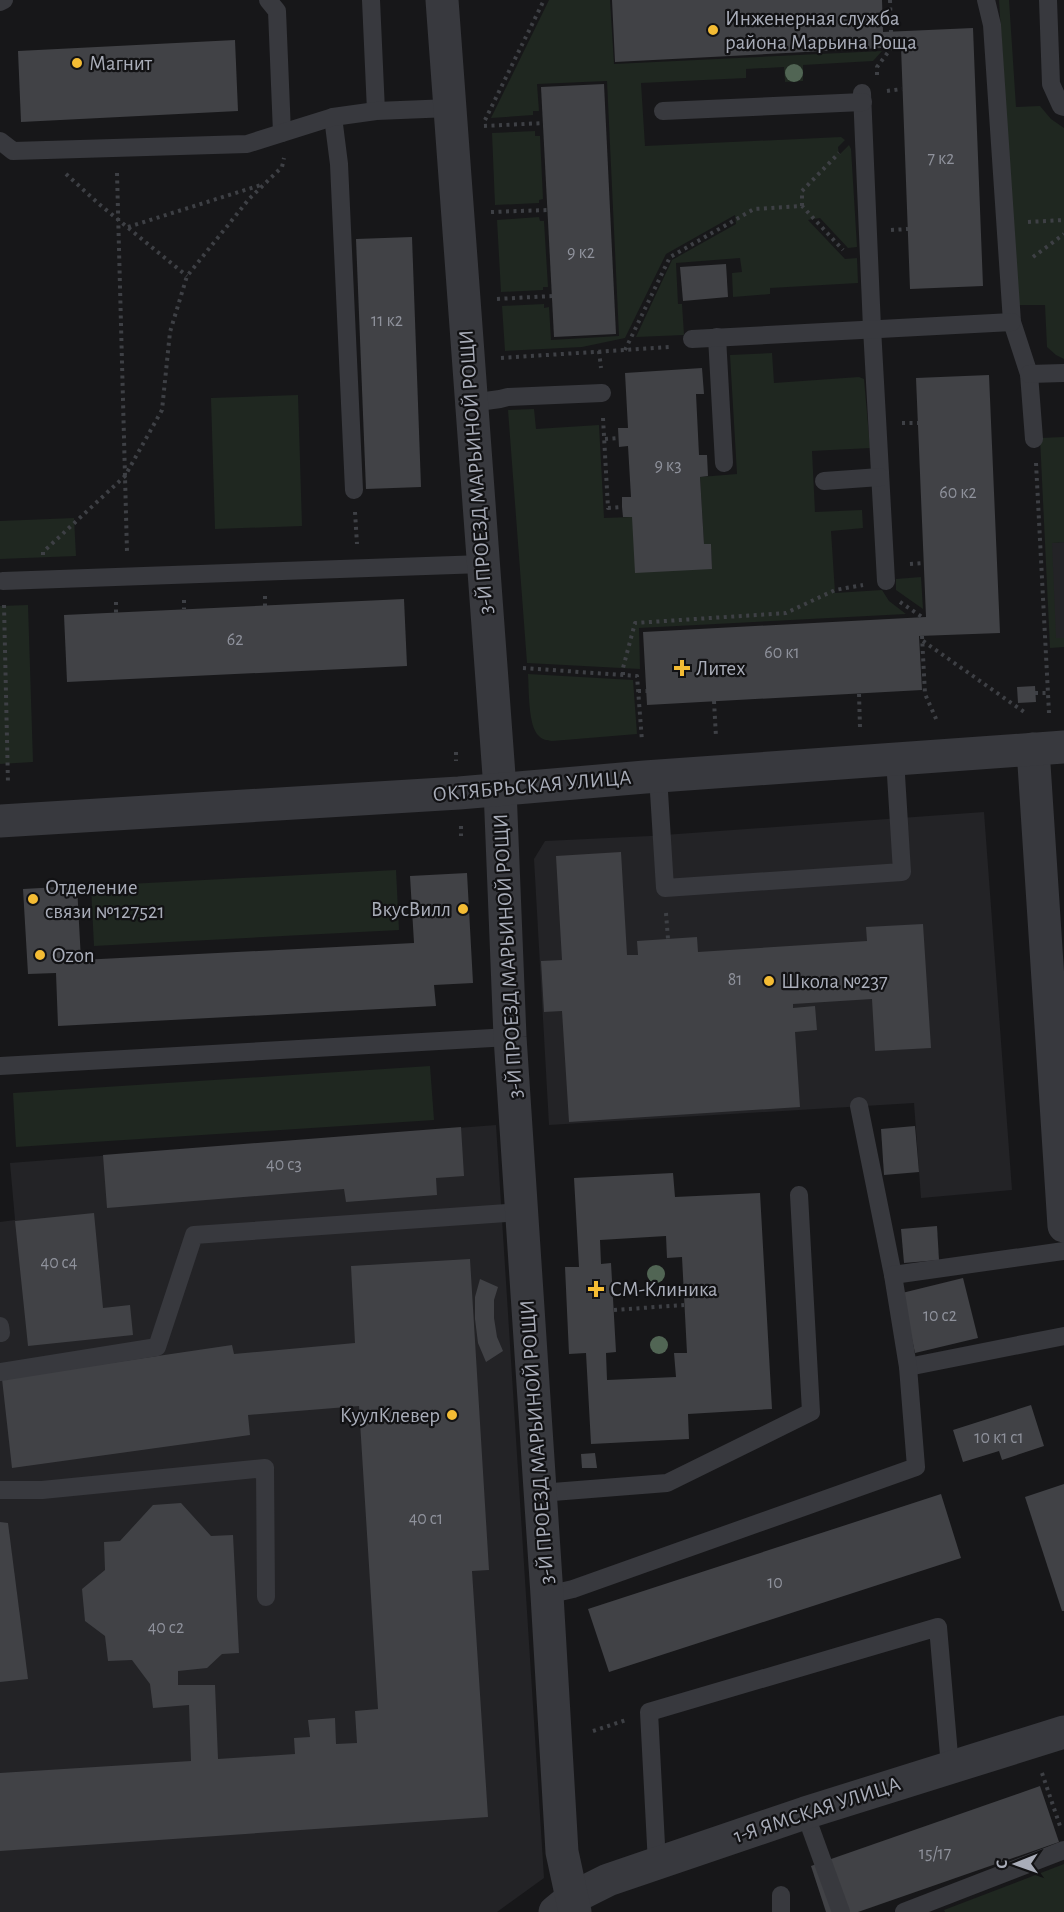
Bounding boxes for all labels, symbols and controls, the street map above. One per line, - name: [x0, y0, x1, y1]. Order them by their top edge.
- place label: Инженерная служба района Марьина Роща: [725, 8, 917, 53]
- marker: Инженерная служба района Марьина Роща: [706, 23, 720, 37]
- place label: Магнит: [89, 53, 153, 74]
- marker: Магнит: [70, 56, 84, 70]
- house number: 7 к2: [928, 150, 954, 168]
- house number: 9 к2: [567, 244, 595, 262]
- house number: 11 к2: [371, 312, 403, 330]
- street label: 3-Й ПРОЕЗД МАРЬИНОЙ РОЩИ: [455, 329, 496, 615]
- house number: 9 к3: [654, 457, 682, 475]
- house number: 60 к2: [939, 484, 977, 502]
- house number: 62: [227, 631, 243, 649]
- house number: 60 к1: [764, 644, 800, 662]
- place label: Литех: [696, 658, 745, 679]
- marker: Литех: [673, 659, 691, 677]
- street label: ОКТЯБРЬСКАЯ УЛИЦА: [432, 767, 632, 805]
- street label: 3-Й ПРОЕЗД МАРЬИНОЙ РОЩИ: [489, 813, 526, 1099]
- place label: Отделение связи №127521: [45, 877, 165, 922]
- marker: Отделение связи №127521: [26, 892, 40, 906]
- place label: ВкусВилл: [371, 899, 451, 920]
- marker: ВкусВилл: [456, 902, 470, 916]
- place label: Ozon: [52, 945, 95, 966]
- marker: Ozon: [33, 948, 47, 962]
- house number: 81: [728, 971, 742, 989]
- place label: Школа №237: [781, 971, 888, 992]
- marker: Школа №237: [762, 974, 776, 988]
- house number: 40 с3: [266, 1156, 302, 1174]
- house number: 40 с4: [40, 1254, 78, 1272]
- place label: СМ-Клиника: [610, 1279, 718, 1300]
- marker: СМ-Клиника: [587, 1280, 605, 1298]
- street label: 3-Й ПРОЕЗД МАРЬИНОЙ РОЩИ: [516, 1299, 557, 1585]
- house number: 10 с2: [923, 1307, 957, 1325]
- place label: КуулКлевер: [340, 1405, 440, 1426]
- marker: КуулКлевер: [445, 1408, 459, 1422]
- house number: 10 к1 с1: [974, 1429, 1024, 1447]
- house number: 40 с1: [409, 1510, 443, 1528]
- house number: 10: [767, 1574, 783, 1592]
- house number: 40 с2: [148, 1619, 184, 1637]
- street label: 1-Я ЯМСКАЯ УЛИЦА: [731, 1773, 903, 1847]
- north arrow: [986, 1834, 1046, 1894]
- house number: 15/17: [919, 1845, 951, 1863]
- text: С: [994, 1860, 1010, 1869]

